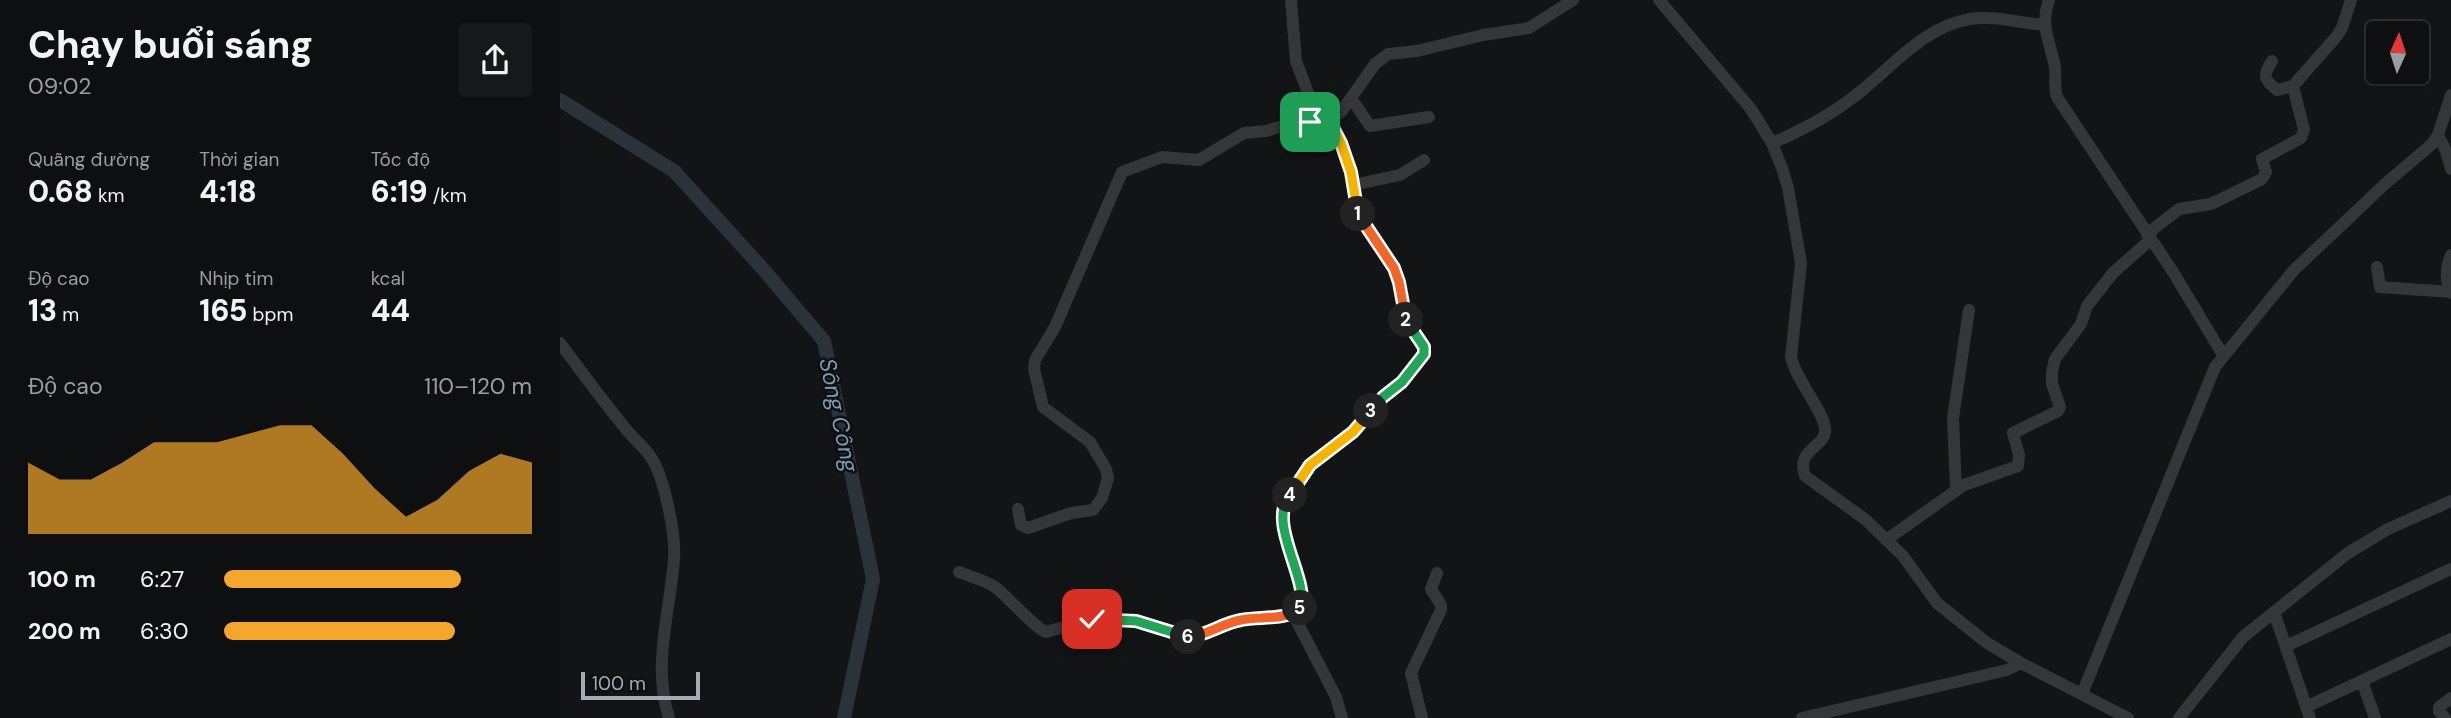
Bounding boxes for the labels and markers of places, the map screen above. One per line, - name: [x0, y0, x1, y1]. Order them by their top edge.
- pin: [1280, 92, 1340, 152]
- pin: 1: [1340, 196, 1376, 232]
- pin: 2: [1388, 302, 1424, 338]
- pin: 3: [1354, 394, 1388, 428]
- pin: 4: [1272, 477, 1308, 512]
- pin: [1062, 589, 1122, 649]
- pin: 5: [1282, 590, 1318, 626]
- pin: 6: [1170, 620, 1206, 654]

